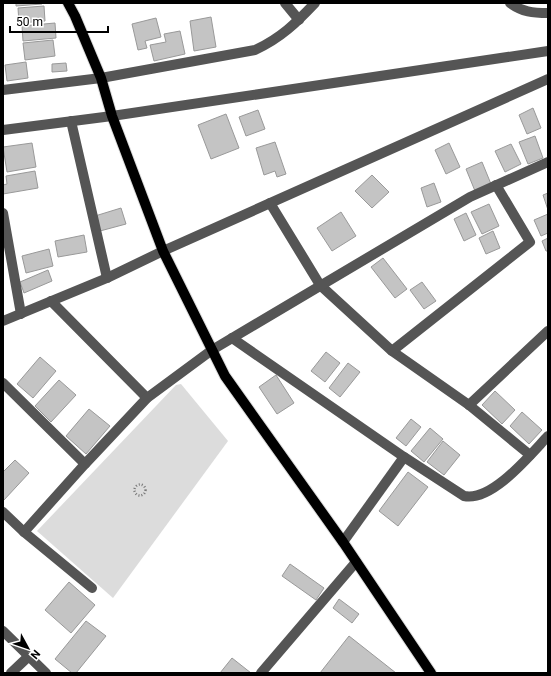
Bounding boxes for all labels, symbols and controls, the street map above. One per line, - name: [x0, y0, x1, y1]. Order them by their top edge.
- scale bar: [10, 8, 108, 34]
- text: 50 m: [16, 15, 43, 29]
- north arrow: [8, 628, 48, 668]
- text: N: [28, 647, 43, 661]

